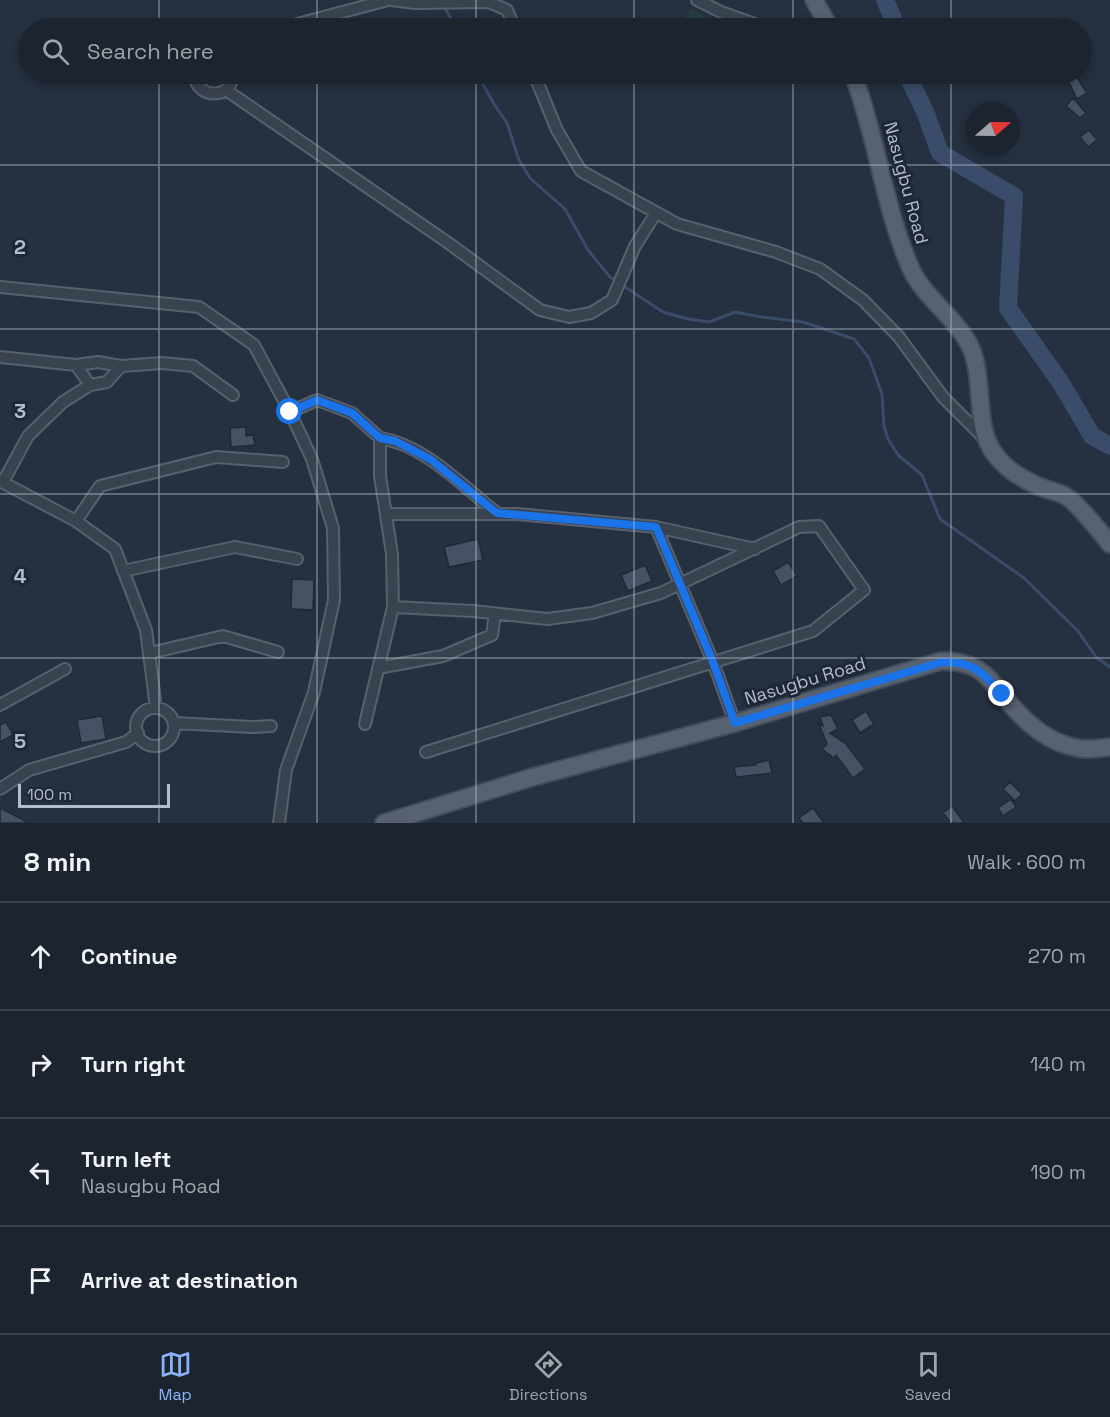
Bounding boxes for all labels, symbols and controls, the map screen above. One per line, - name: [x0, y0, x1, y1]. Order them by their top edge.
- search box: [18, 18, 1092, 84]
- icon: search: [39, 35, 72, 68]
- text: Search here: [87, 37, 214, 65]
- north arrow: [966, 102, 1020, 156]
- street label: Nasugbu Road: [879, 119, 934, 247]
- text: 2: [14, 234, 26, 260]
- text: 3: [14, 398, 26, 424]
- route start: [276, 398, 302, 424]
- text: 4: [14, 563, 27, 589]
- street label: Nasugbu Road: [741, 651, 868, 710]
- route end: [988, 680, 1014, 706]
- text: 5: [14, 728, 26, 754]
- scale bar: [18, 781, 170, 808]
- text: 100 m: [27, 784, 72, 805]
- text: 8 min: [24, 845, 91, 879]
- text: Walk · 600 m: [967, 849, 1086, 875]
- icon: ahead: [24, 940, 57, 973]
- text: Continue: [81, 942, 177, 970]
- text: 270 m: [1028, 943, 1086, 969]
- icon: right: [24, 1048, 57, 1081]
- text: Turn right: [81, 1050, 186, 1078]
- text: 140 m: [1030, 1051, 1086, 1077]
- text: Turn left: [81, 1145, 171, 1173]
- icon: left: [24, 1156, 57, 1189]
- text: 190 m: [1030, 1159, 1086, 1185]
- text: Nasugbu Road: [81, 1173, 221, 1199]
- icon: arrive: [24, 1264, 57, 1297]
- text: Arrive at destination: [81, 1266, 298, 1294]
- tab: Map: [159, 1348, 192, 1405]
- tab: Directions: [509, 1348, 588, 1405]
- tab: Saved: [905, 1348, 951, 1405]

